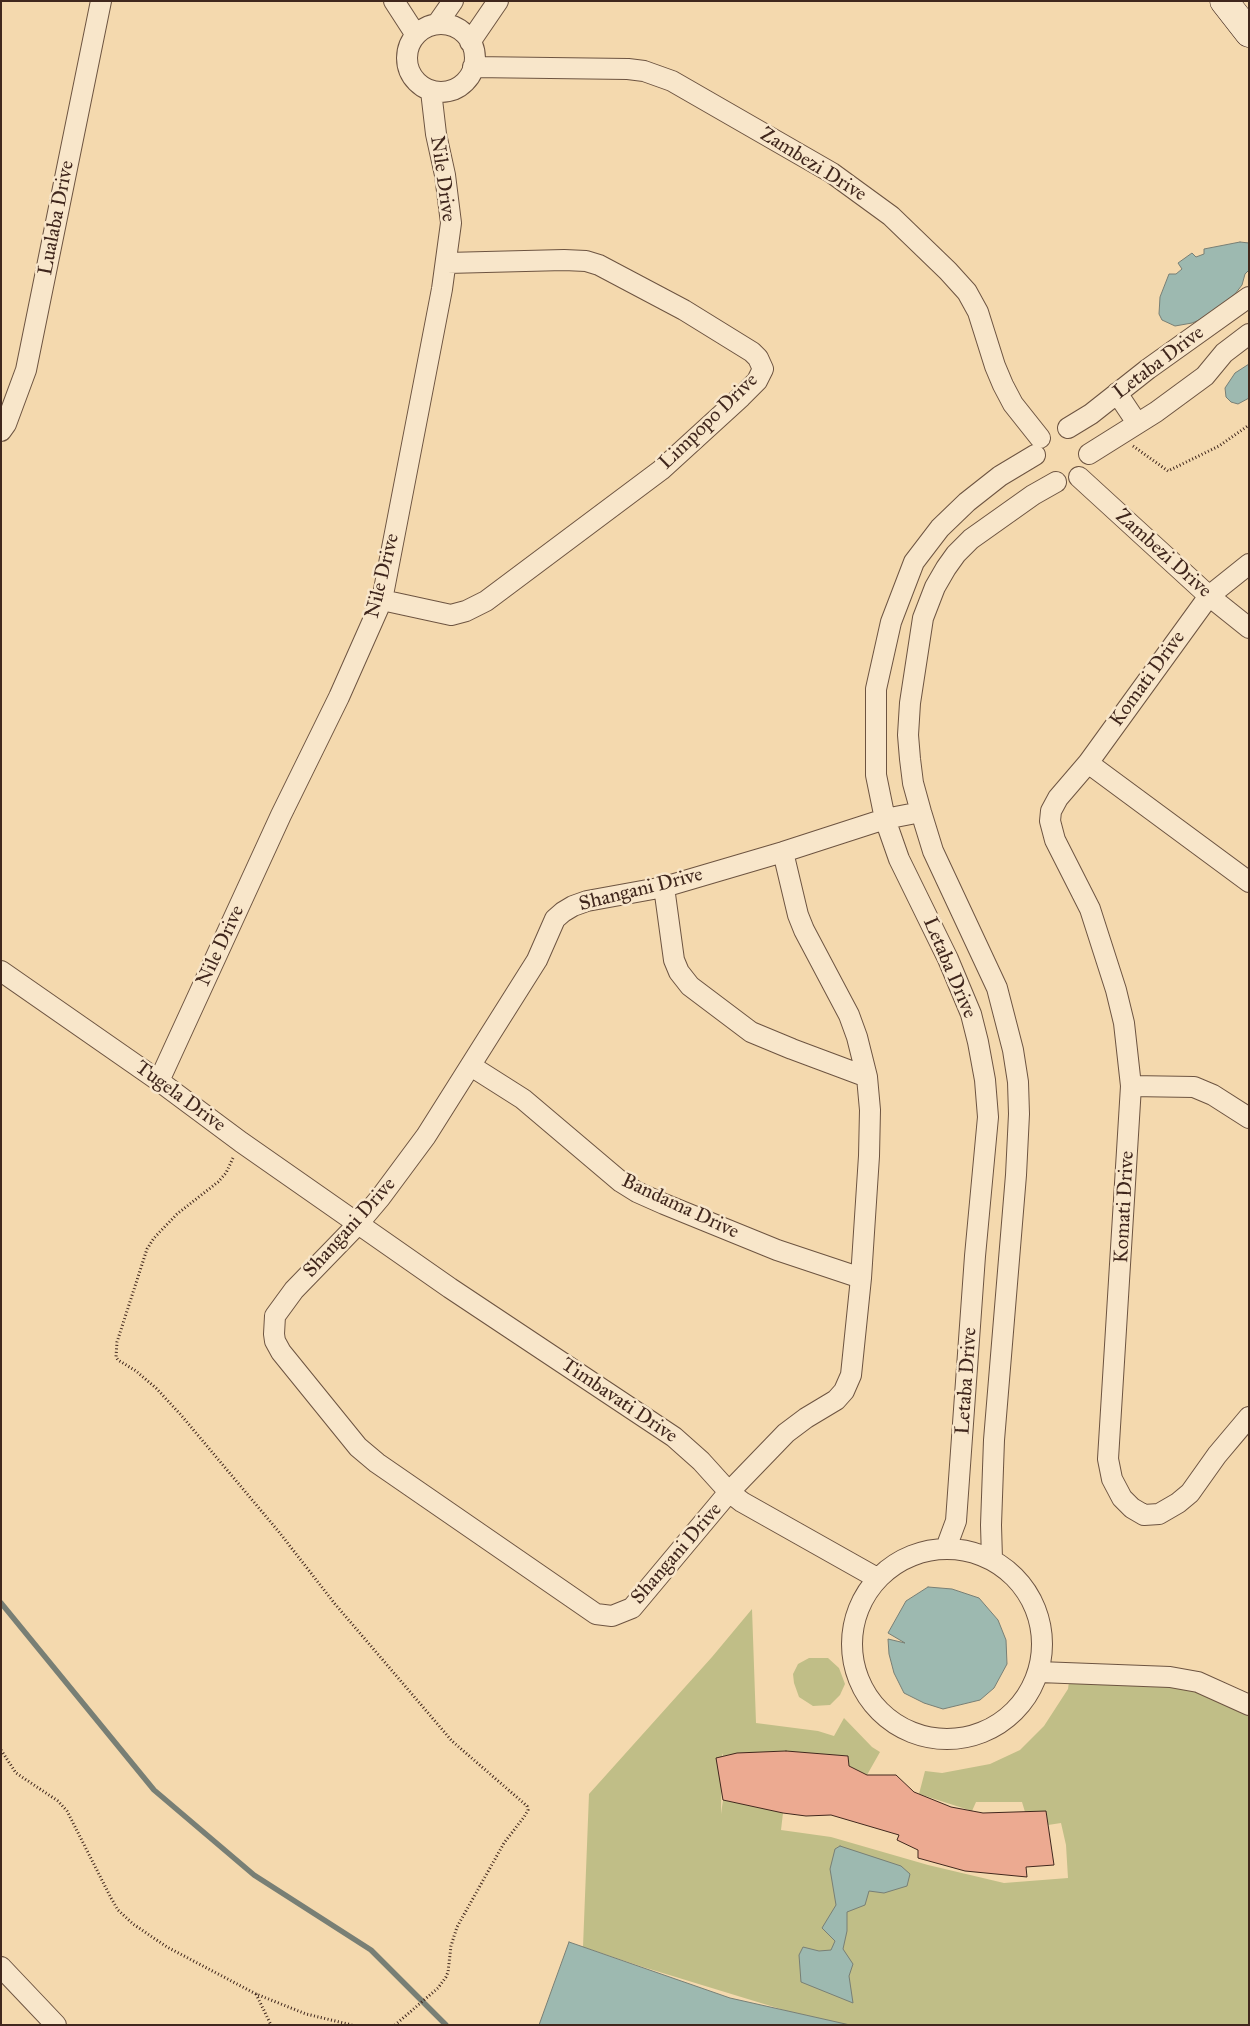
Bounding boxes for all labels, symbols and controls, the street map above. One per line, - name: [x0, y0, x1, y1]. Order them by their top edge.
- street label: Zambezi Drive: [755, 123, 871, 207]
- street label: Nile Drive: [424, 134, 460, 224]
- street label: Lualaba Drive: [34, 159, 80, 277]
- street label: Letaba Drive: [1109, 321, 1209, 405]
- street label: Limpopo Drive: [655, 369, 763, 475]
- street label: Zambezi Drive: [1110, 505, 1216, 603]
- street label: Nile Drive: [361, 531, 405, 621]
- street label: Komati Drive: [1105, 626, 1191, 732]
- street label: Shangani Drive: [577, 863, 705, 917]
- street label: Nile Drive: [192, 902, 250, 990]
- street label: Letaba Drive: [917, 914, 981, 1022]
- street label: Tugela Drive: [130, 1056, 230, 1138]
- street label: Komati Drive: [1110, 1150, 1140, 1264]
- street label: Bandama Drive: [617, 1169, 743, 1245]
- street label: Shangani Drive: [299, 1173, 401, 1283]
- street label: Letaba Drive: [951, 1327, 983, 1435]
- street label: Timbavati Drive: [556, 1353, 682, 1449]
- street label: Shangani Drive: [626, 1498, 728, 1610]

